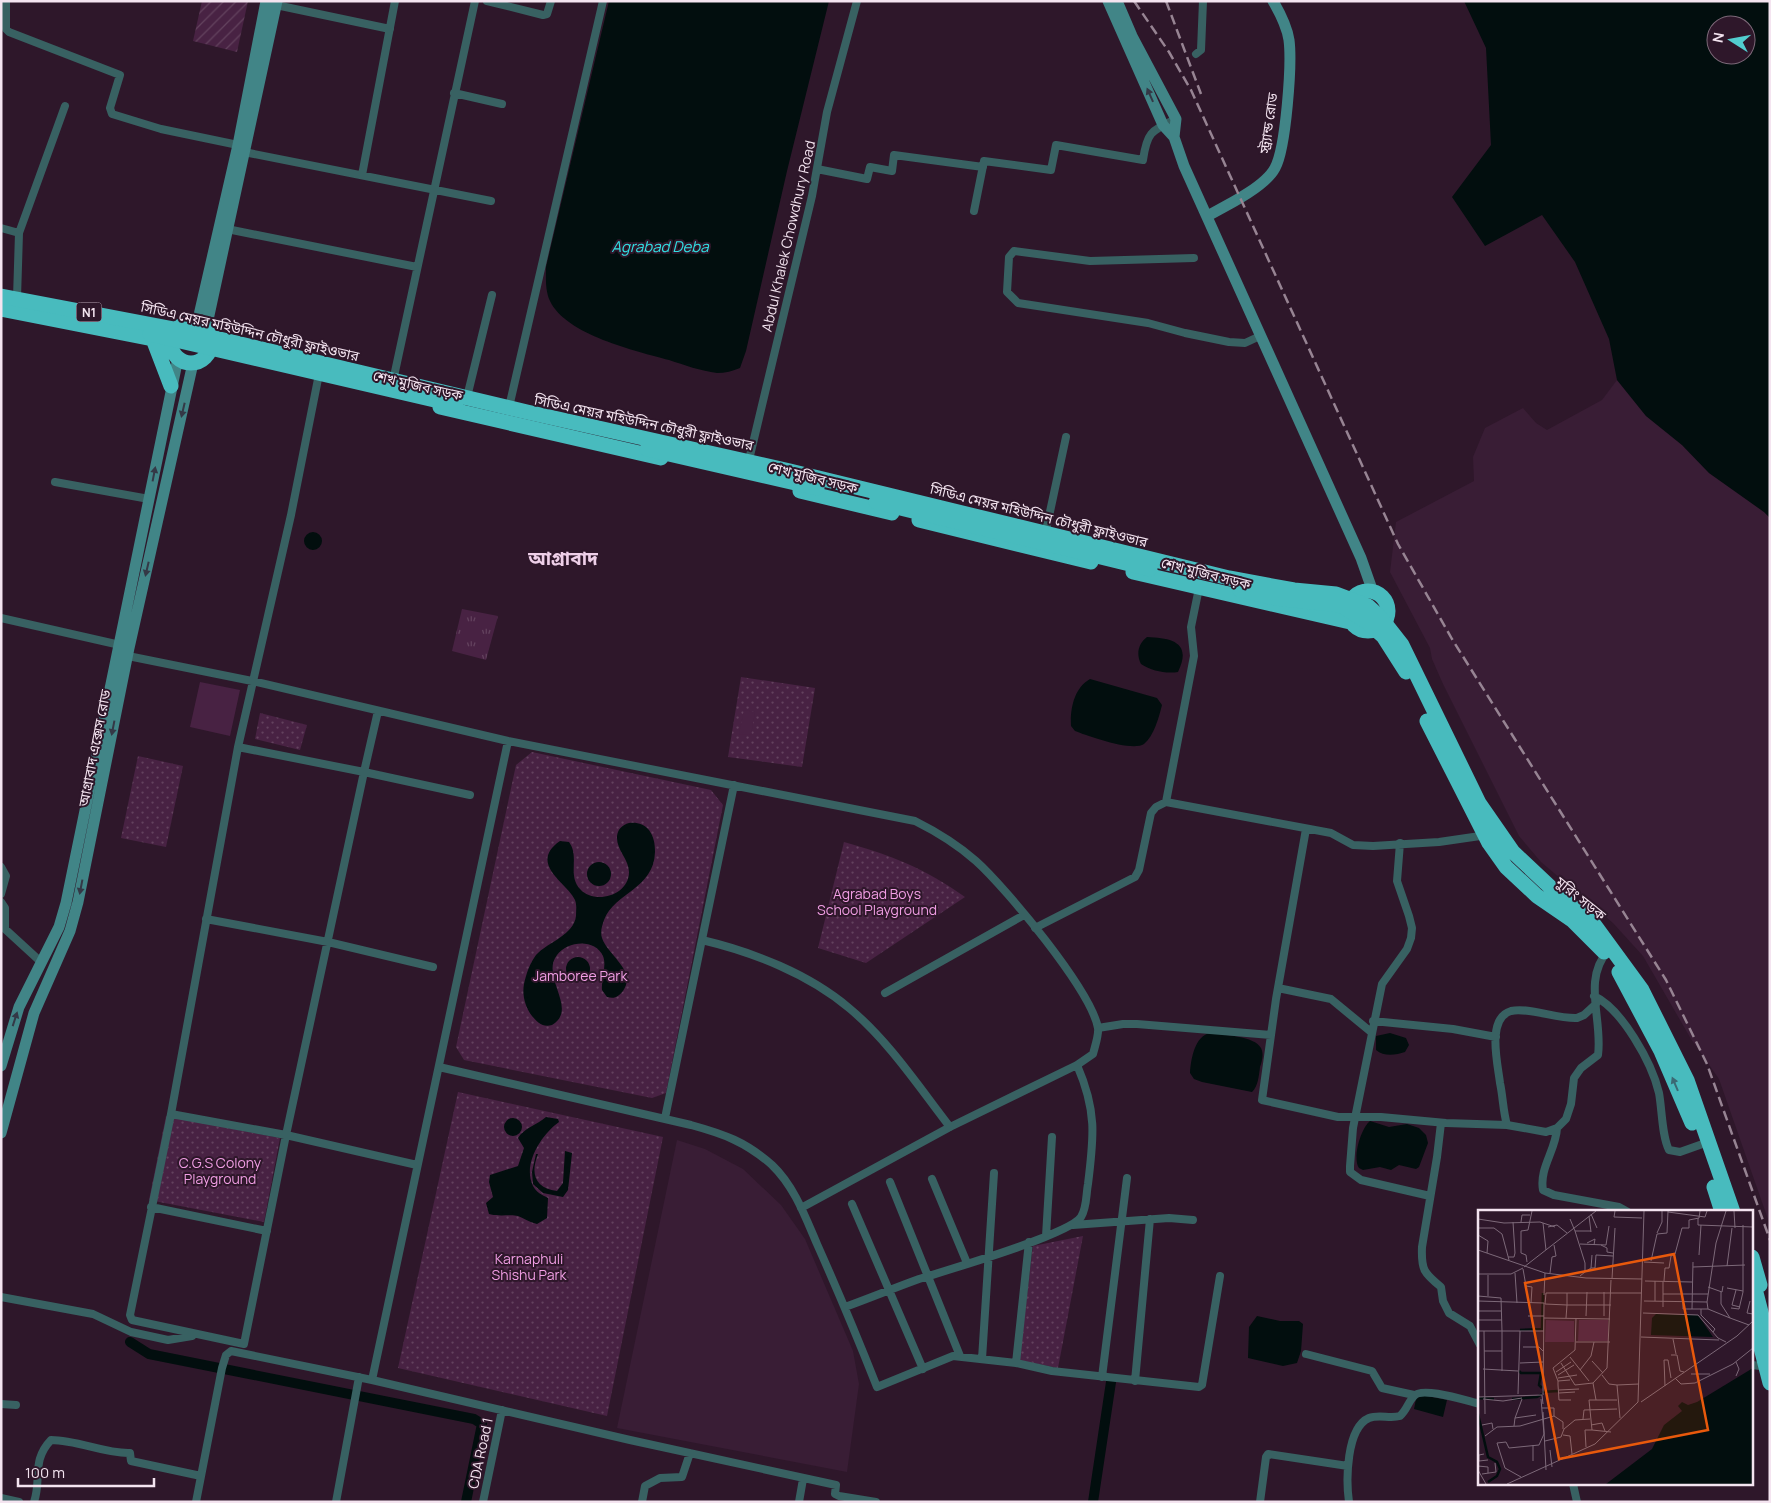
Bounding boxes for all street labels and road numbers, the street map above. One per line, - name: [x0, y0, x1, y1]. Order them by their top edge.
- street label: স্ট্র্যান্ড রোড: [1254, 90, 1282, 156]
- street label: Abdul Khalek Chowdhury Road: [757, 139, 819, 333]
- street label: সিডিএ মেয়র মহিউদ্দিন চৌধুরী ফ্লাইওভার: [138, 296, 362, 366]
- road number: N1: [76, 302, 102, 322]
- street label: শেখ মুজিব সড়ক: [371, 365, 465, 405]
- street label: সিডিএ মেয়র মহিউদ্দিন চৌধুরী ফ্লাইওভার: [532, 389, 756, 455]
- street label: শেখ মুজিব সড়ক: [766, 457, 860, 497]
- street label: সিডিএ মেয়র মহিউদ্দিন চৌধুরী ফ্লাইওভার: [927, 479, 1150, 551]
- street label: শেখ মুজিব সড়ক: [1159, 553, 1253, 593]
- street label: আগ্রাবাদ এক্সেস রোড: [73, 687, 115, 809]
- street label: মুরিং সড়ক: [1551, 871, 1611, 925]
- street label: CDA Road 1: [463, 1416, 497, 1490]

